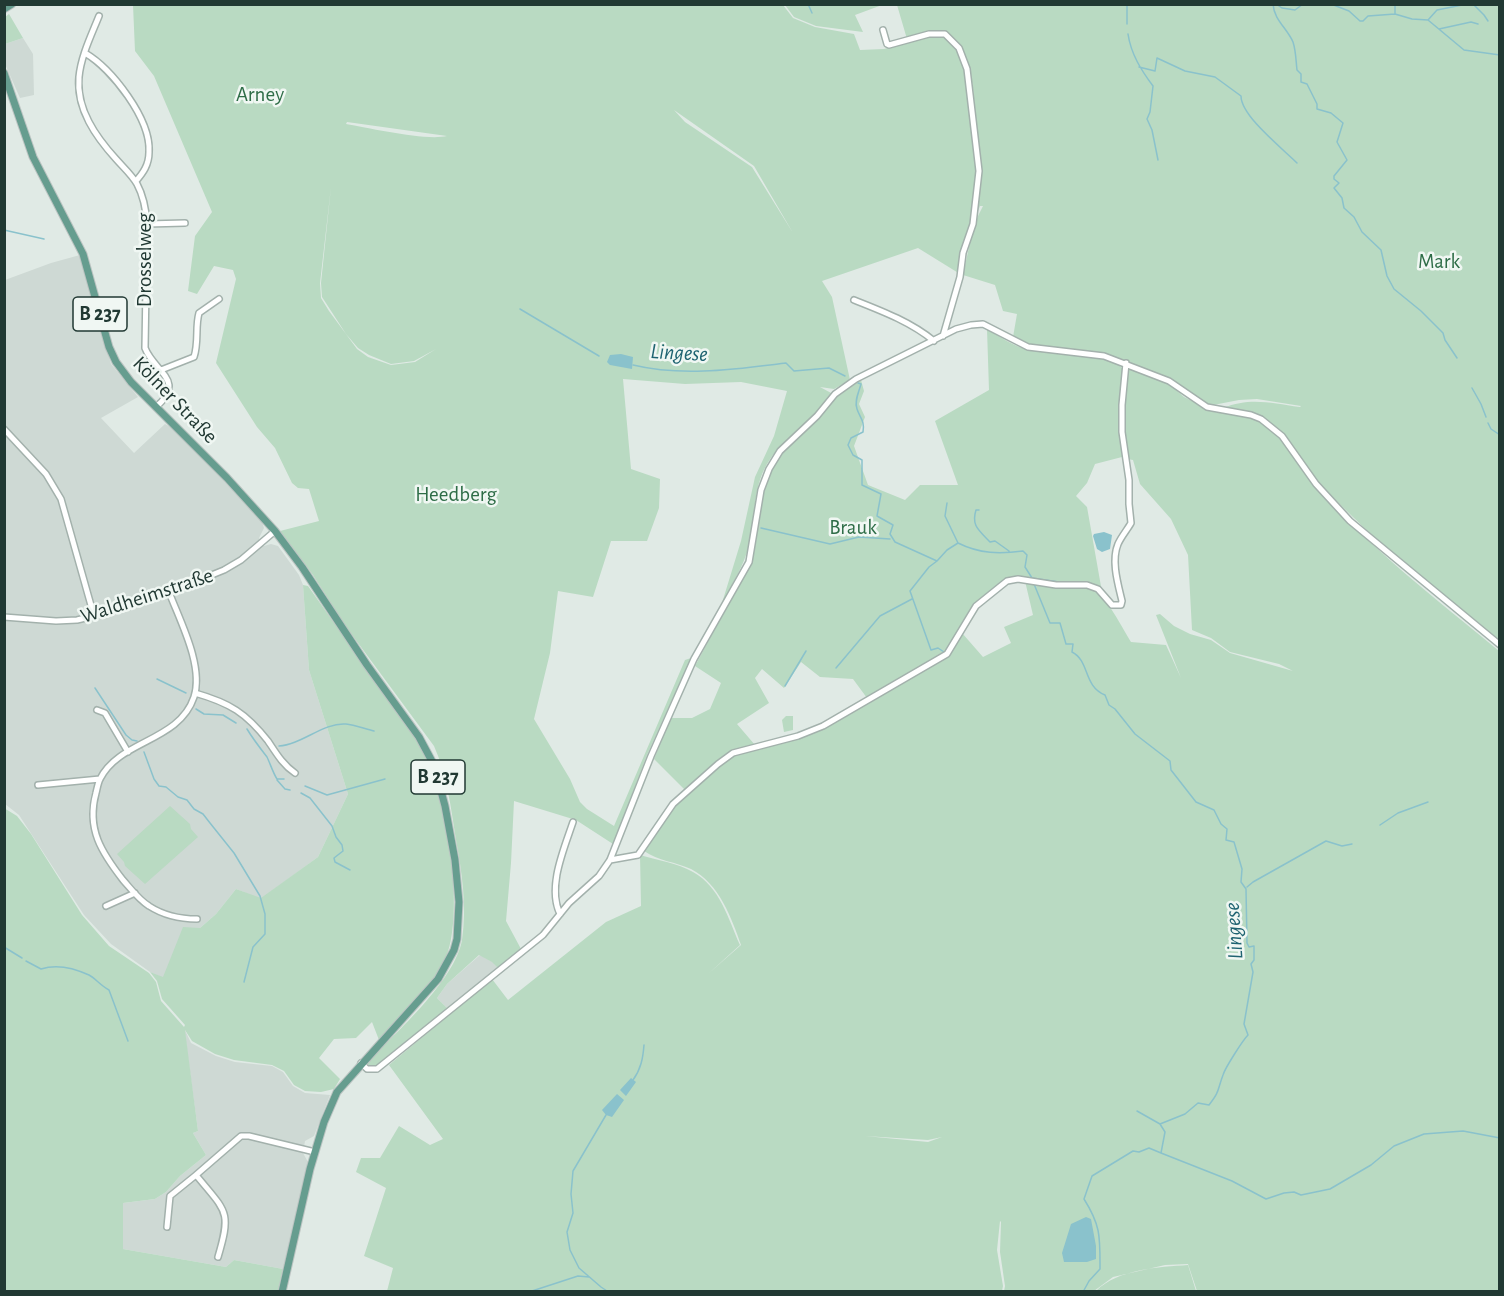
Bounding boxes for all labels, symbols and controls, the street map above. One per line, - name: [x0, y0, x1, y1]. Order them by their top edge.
- park label: Arney: [236, 82, 284, 108]
- street label: Drosselweg: [132, 213, 158, 307]
- park label: Mark: [1418, 249, 1460, 275]
- road number: B 237: [73, 297, 127, 331]
- water label: Lingese: [650, 338, 708, 368]
- street label: Kölner Straße: [127, 351, 223, 449]
- park label: Heedberg: [415, 482, 497, 508]
- park label: Brauk: [829, 515, 877, 541]
- street label: Waldheimstraße: [78, 563, 216, 629]
- road number: B 237: [411, 760, 465, 794]
- water label: Lingese: [1219, 902, 1249, 960]

